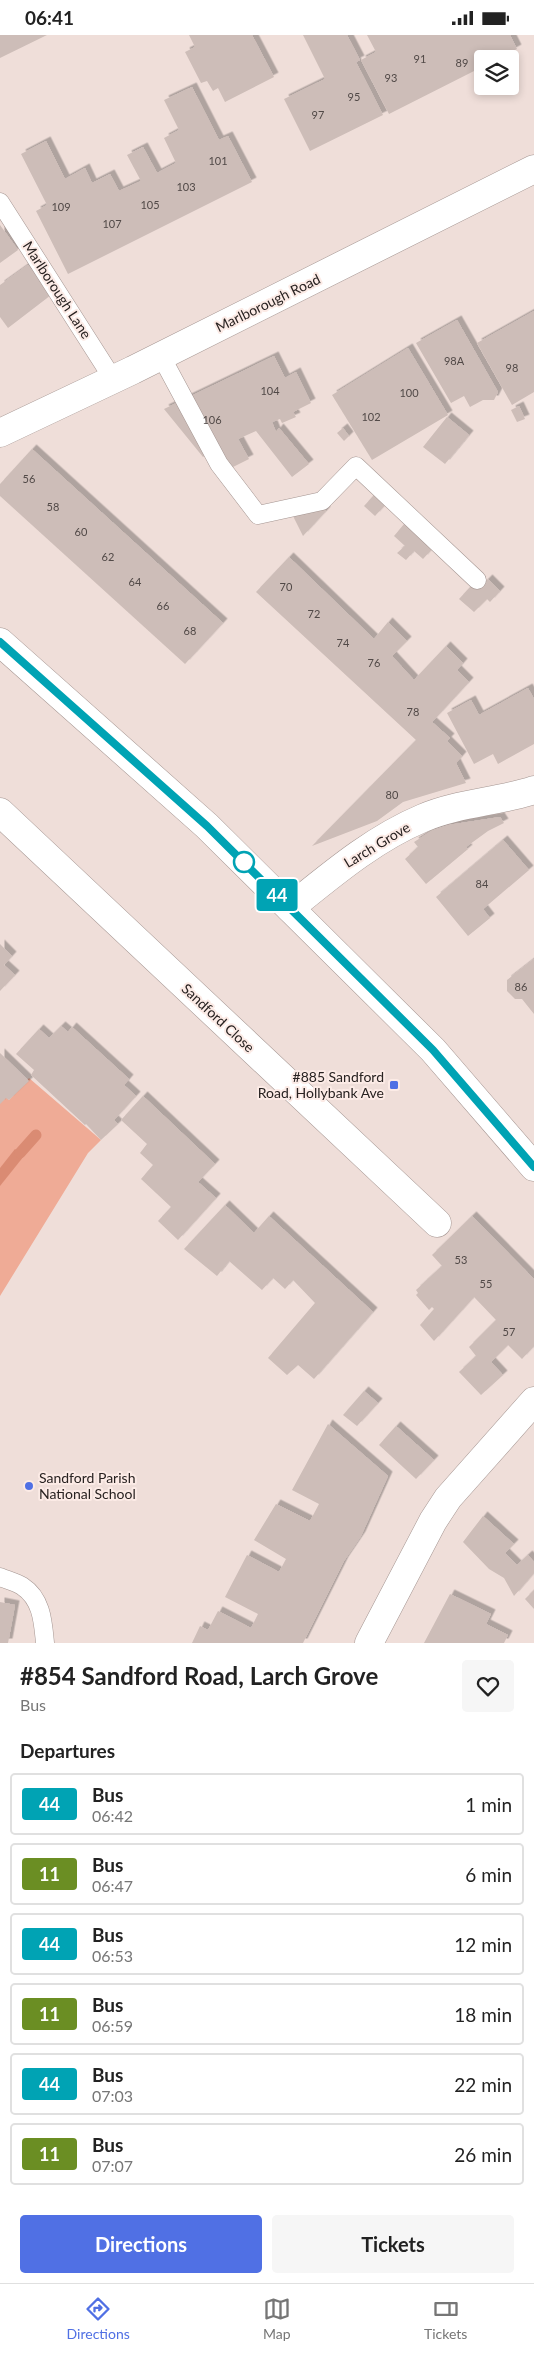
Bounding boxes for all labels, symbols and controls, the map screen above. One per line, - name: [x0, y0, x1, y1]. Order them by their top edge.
- text: 06:41: [25, 6, 74, 29]
- map controls: [474, 50, 519, 95]
- button: layers: [474, 50, 519, 95]
- house number: 91: [414, 52, 426, 65]
- house number: 89: [456, 56, 468, 69]
- house number: 93: [385, 71, 397, 84]
- house number: 95: [348, 90, 360, 103]
- house number: 97: [312, 108, 324, 121]
- house number: 101: [208, 154, 228, 167]
- house number: 103: [176, 180, 196, 193]
- house number: 105: [140, 198, 160, 211]
- house number: 109: [51, 200, 71, 213]
- house number: 107: [102, 217, 122, 230]
- street label: Marlborough Lane: [20, 238, 95, 342]
- street label: Marlborough Road: [213, 270, 323, 335]
- house number: 98A: [444, 354, 465, 367]
- house number: 98: [506, 361, 518, 374]
- house number: 104: [260, 384, 280, 397]
- house number: 100: [399, 386, 419, 399]
- house number: 102: [361, 410, 381, 423]
- house number: 106: [202, 413, 222, 426]
- house number: 56: [23, 472, 35, 485]
- house number: 58: [47, 500, 59, 513]
- house number: 60: [75, 525, 88, 538]
- house number: 62: [102, 550, 114, 563]
- house number: 64: [129, 575, 142, 588]
- house number: 70: [280, 580, 293, 593]
- house number: 66: [157, 599, 169, 612]
- house number: 72: [308, 607, 320, 620]
- house number: 68: [184, 624, 196, 637]
- house number: 74: [337, 636, 350, 649]
- house number: 76: [368, 656, 380, 669]
- house number: 78: [407, 705, 419, 718]
- house number: 80: [386, 788, 399, 801]
- street label: Larch Grove: [341, 818, 413, 871]
- unlabelled marker: [233, 851, 255, 873]
- house number: 84: [476, 877, 489, 890]
- line badge: 44: [254, 879, 300, 911]
- text: 44: [267, 884, 287, 906]
- street label: Sandford Close: [179, 980, 258, 1056]
- house number: 86: [515, 980, 527, 993]
- place label: #885 Sandford Road, Hollybank Ave: [258, 1068, 384, 1101]
- marker: #885 Sandford Road, Hollybank Ave: [388, 1079, 400, 1091]
- house number: 53: [455, 1253, 467, 1266]
- house number: 55: [480, 1277, 492, 1290]
- house number: 57: [503, 1325, 515, 1338]
- place label: Sandford Parish National School: [39, 1469, 136, 1502]
- marker: Sandford Parish National School: [23, 1480, 35, 1492]
- button: heart: [462, 1660, 514, 1712]
- text: #854 Sandford Road, Larch Grove: [20, 1661, 378, 1690]
- text: Bus: [20, 1695, 46, 1714]
- text: Departures: [20, 1739, 115, 1762]
- text: Bus: [92, 1783, 123, 1806]
- text: 44: [39, 1793, 60, 1815]
- text: 1 min: [465, 1793, 512, 1816]
- text: 06:42: [92, 1806, 133, 1825]
- text: Bus: [92, 1853, 123, 1876]
- text: 11: [39, 1863, 60, 1885]
- text: 6 min: [465, 1863, 512, 1886]
- text: 06:47: [92, 1876, 133, 1895]
- text: Bus: [92, 1923, 123, 1946]
- text: 44: [39, 1933, 60, 1955]
- text: 12 min: [454, 1933, 512, 1956]
- text: 06:53: [92, 1946, 133, 1965]
- text: Bus: [92, 1993, 123, 2016]
- text: 11: [39, 2003, 60, 2025]
- text: 18 min: [454, 2003, 512, 2026]
- text: 06:59: [92, 2016, 133, 2035]
- text: Bus: [92, 2063, 123, 2086]
- text: 44: [39, 2073, 60, 2095]
- text: 22 min: [454, 2073, 512, 2096]
- text: 07:03: [92, 2086, 133, 2105]
- text: Bus: [92, 2133, 123, 2156]
- text: 11: [39, 2143, 60, 2165]
- text: 26 min: [454, 2143, 512, 2166]
- text: 07:07: [92, 2156, 133, 2175]
- button: Directions: [20, 2215, 262, 2273]
- button: Tickets: [272, 2215, 514, 2273]
- tab: Directions: [67, 2295, 130, 2342]
- tab: Map: [263, 2295, 291, 2342]
- tab: Tickets: [424, 2295, 467, 2342]

